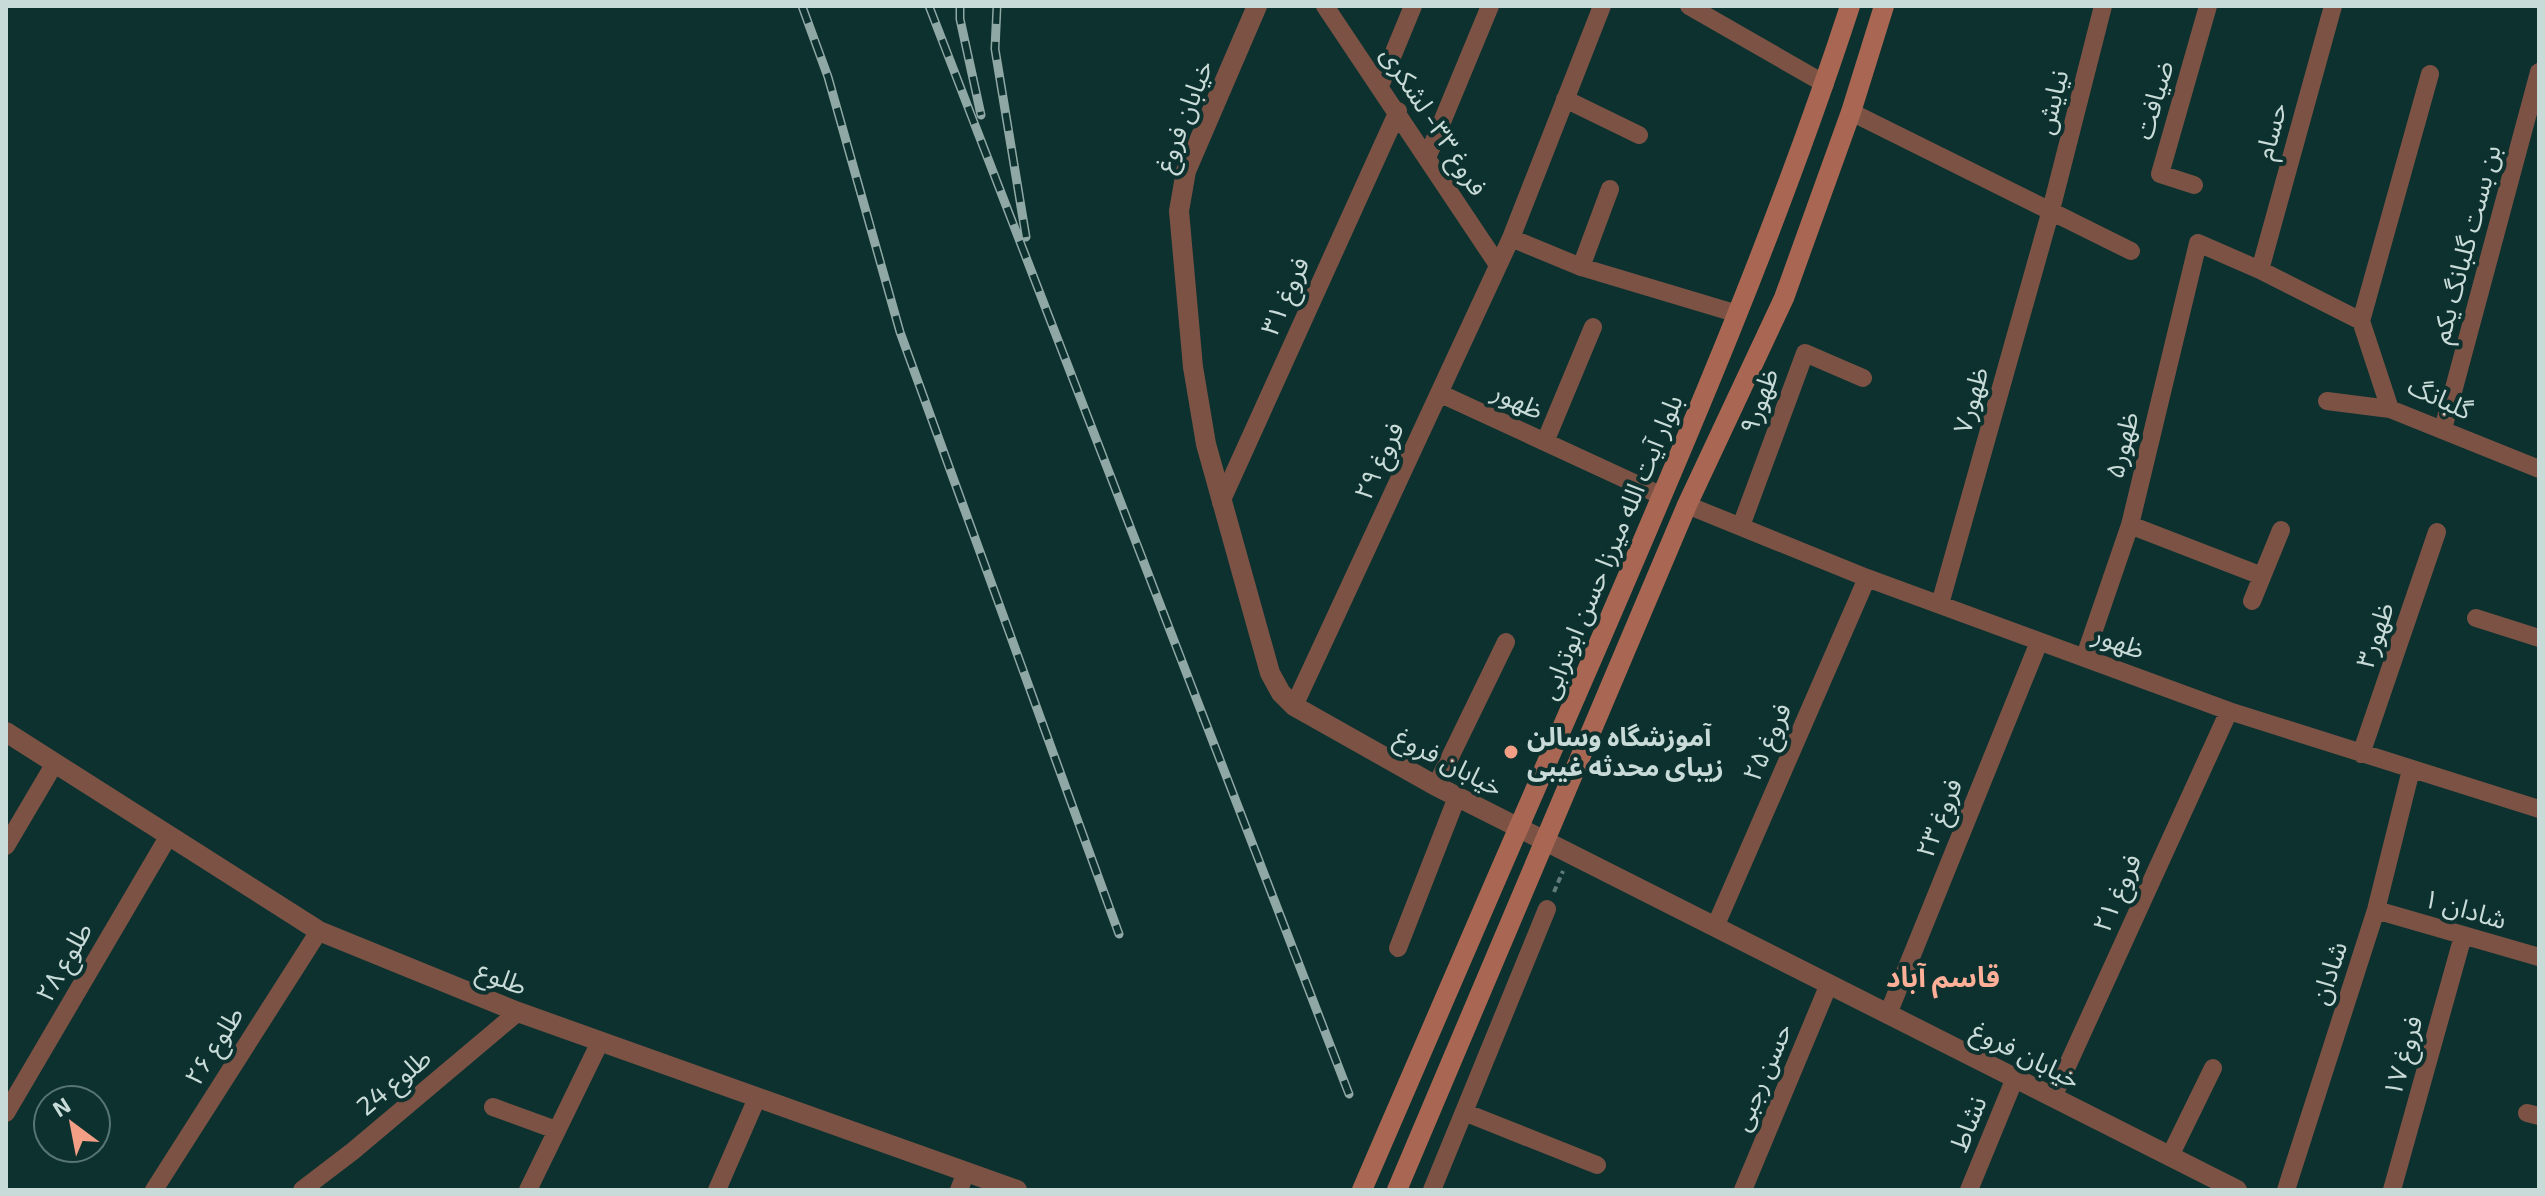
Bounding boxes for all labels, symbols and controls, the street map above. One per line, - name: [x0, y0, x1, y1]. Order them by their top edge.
- street label: فروغ ۳۳- لشکری: [1371, 40, 1495, 203]
- street label: خیابان فروغ: [1147, 55, 1223, 178]
- street label: ضیافت: [2127, 56, 2179, 143]
- street label: نيايش: [2028, 66, 2074, 137]
- street label: حسام: [2247, 99, 2298, 164]
- street label: بن بست گلبانگ یکم: [2423, 141, 2512, 348]
- street label: فروغ ۳۱: [1253, 252, 1319, 341]
- street label: ظهور۹: [1731, 363, 1785, 438]
- street label: ظهور۷: [1945, 363, 1995, 437]
- street label: گلبانگ: [2404, 368, 2478, 425]
- street label: ظهور: [1487, 374, 1549, 426]
- street label: بلوار آیت الله میرزا حسن ابوترابی: [1531, 389, 1689, 704]
- street label: ظهور۵: [2097, 408, 2145, 481]
- street label: فروغ ۲۹: [1346, 417, 1414, 506]
- street label: ظهور۳: [2348, 598, 2400, 672]
- street label: ظهور: [2088, 617, 2150, 665]
- street label: فروغ ۲۵: [1735, 698, 1801, 787]
- street label: خیابان فروغ: [1388, 719, 1509, 806]
- place label: آموزشگاه وسالن زیبای محدثه غیبی: [1527, 720, 1724, 782]
- marker: آموزشگاه وسالن زیبای محدثه غیبی: [1502, 743, 1520, 761]
- street label: فروغ ۲۳: [1908, 773, 1972, 863]
- street label: فروغ ۲۱: [2085, 849, 2151, 938]
- street label: شادان ۱: [2420, 881, 2511, 935]
- street label: طلوع ۲۸: [28, 916, 102, 1009]
- street label: شادان: [2303, 937, 2353, 1008]
- street label: طلوع: [471, 953, 532, 1005]
- district label: قاسم آباد: [1886, 959, 2000, 999]
- street label: طلوع ۲۶: [177, 1000, 253, 1093]
- street label: فروغ ۱۷: [2375, 1012, 2433, 1101]
- street label: خیابان فروغ: [1965, 1013, 2086, 1099]
- street label: حسن رجبی: [1724, 1018, 1798, 1135]
- street label: طلوع 24: [350, 1041, 440, 1125]
- north arrow: [32, 1084, 112, 1164]
- text: N: [47, 1091, 74, 1121]
- street label: نشاط: [1942, 1091, 1992, 1156]

